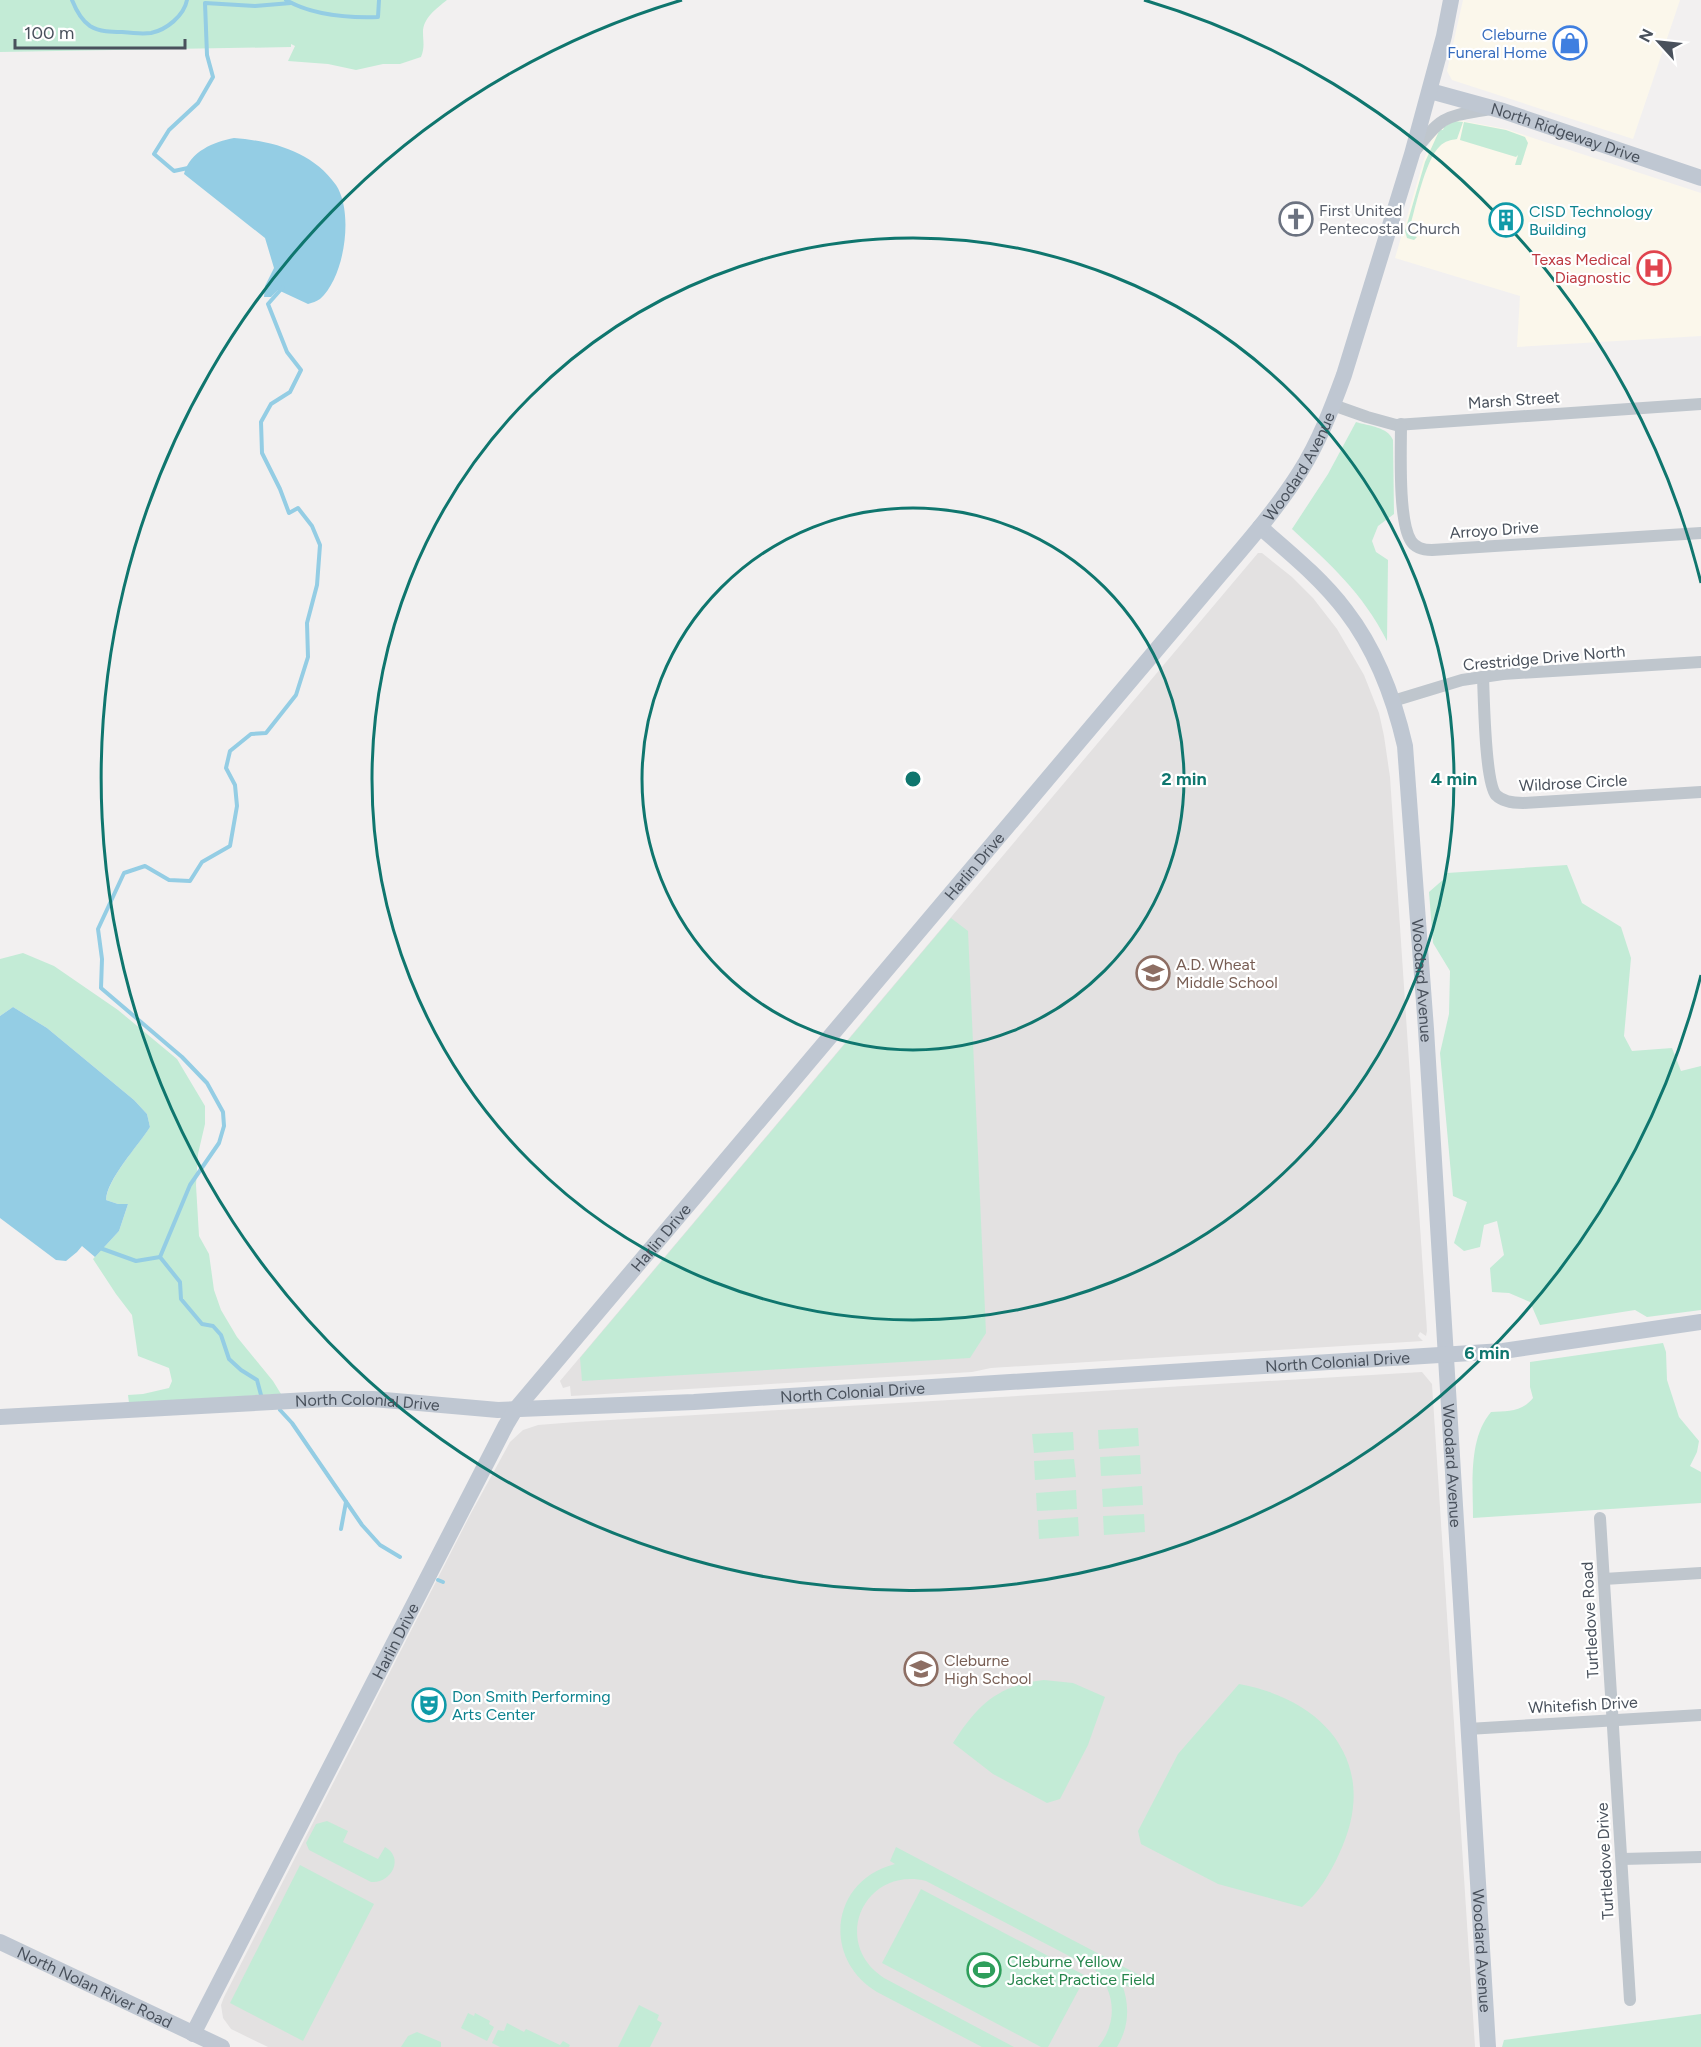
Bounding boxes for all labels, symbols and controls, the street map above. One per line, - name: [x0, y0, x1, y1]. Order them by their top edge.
- scale bar: [15, 12, 184, 50]
- north arrow: [1629, 12, 1689, 72]
- text: 100 m: [24, 22, 74, 44]
- place label: Cleburne Funeral Home: [1447, 25, 1547, 62]
- shop icon: Cleburne Funeral Home: [1552, 25, 1588, 61]
- text: N: [1635, 26, 1657, 45]
- street label: North Ridgeway Drive: [1489, 99, 1643, 166]
- church icon: First United Pentecostal Church: [1278, 201, 1314, 237]
- place label: First United Pentecostal Church: [1319, 201, 1460, 238]
- building icon: CISD Technology Building: [1488, 202, 1524, 238]
- place label: CISD Technology Building: [1529, 202, 1653, 239]
- place label: Texas Medical Diagnostic: [1532, 250, 1631, 287]
- hospital icon: Texas Medical Diagnostic: [1636, 250, 1672, 286]
- street label: Marsh Street: [1467, 387, 1561, 413]
- street label: Woodard Avenue: [1259, 409, 1339, 525]
- street label: Arroyo Drive: [1449, 517, 1539, 543]
- street label: Crestridge Drive North: [1462, 641, 1626, 675]
- text: 2 min: [1161, 768, 1207, 790]
- text: 4 min: [1431, 768, 1477, 790]
- centre of rings: [903, 769, 923, 789]
- street label: Wildrose Circle: [1518, 771, 1628, 795]
- street label: Harlin Drive: [940, 828, 1008, 904]
- street label: Woodard Avenue: [1408, 918, 1436, 1043]
- school or university icon: A.D. Wheat Middle School: [1135, 955, 1171, 991]
- place label: A.D. Wheat Middle School: [1176, 955, 1278, 992]
- street label: Harlin Drive: [627, 1199, 695, 1275]
- text: 6 min: [1464, 1342, 1510, 1364]
- street label: North Colonial Drive: [1265, 1347, 1411, 1375]
- street label: North Colonial Drive: [780, 1378, 926, 1406]
- street label: North Colonial Drive: [295, 1389, 441, 1414]
- street label: Woodard Avenue: [1439, 1403, 1466, 1528]
- street label: Turtledove Road: [1577, 1561, 1603, 1679]
- street label: Harlin Drive: [368, 1599, 423, 1682]
- school or university icon: Cleburne High School: [903, 1651, 939, 1687]
- place label: Cleburne High School: [944, 1651, 1032, 1688]
- theatre icon: Don Smith Performing Arts Center: [411, 1687, 447, 1723]
- place label: Don Smith Performing Arts Center: [452, 1687, 611, 1724]
- street label: Whitefish Drive: [1528, 1693, 1639, 1717]
- street label: Turtledove Drive: [1592, 1802, 1618, 1920]
- street label: Woodard Avenue: [1469, 1888, 1495, 2013]
- street label: North Nolan River Road: [14, 1942, 175, 2032]
- sports icon: Cleburne Yellow Jacket Practice Field: [966, 1952, 1002, 1988]
- place label: Cleburne Yellow Jacket Practice Field: [1007, 1952, 1155, 1989]

